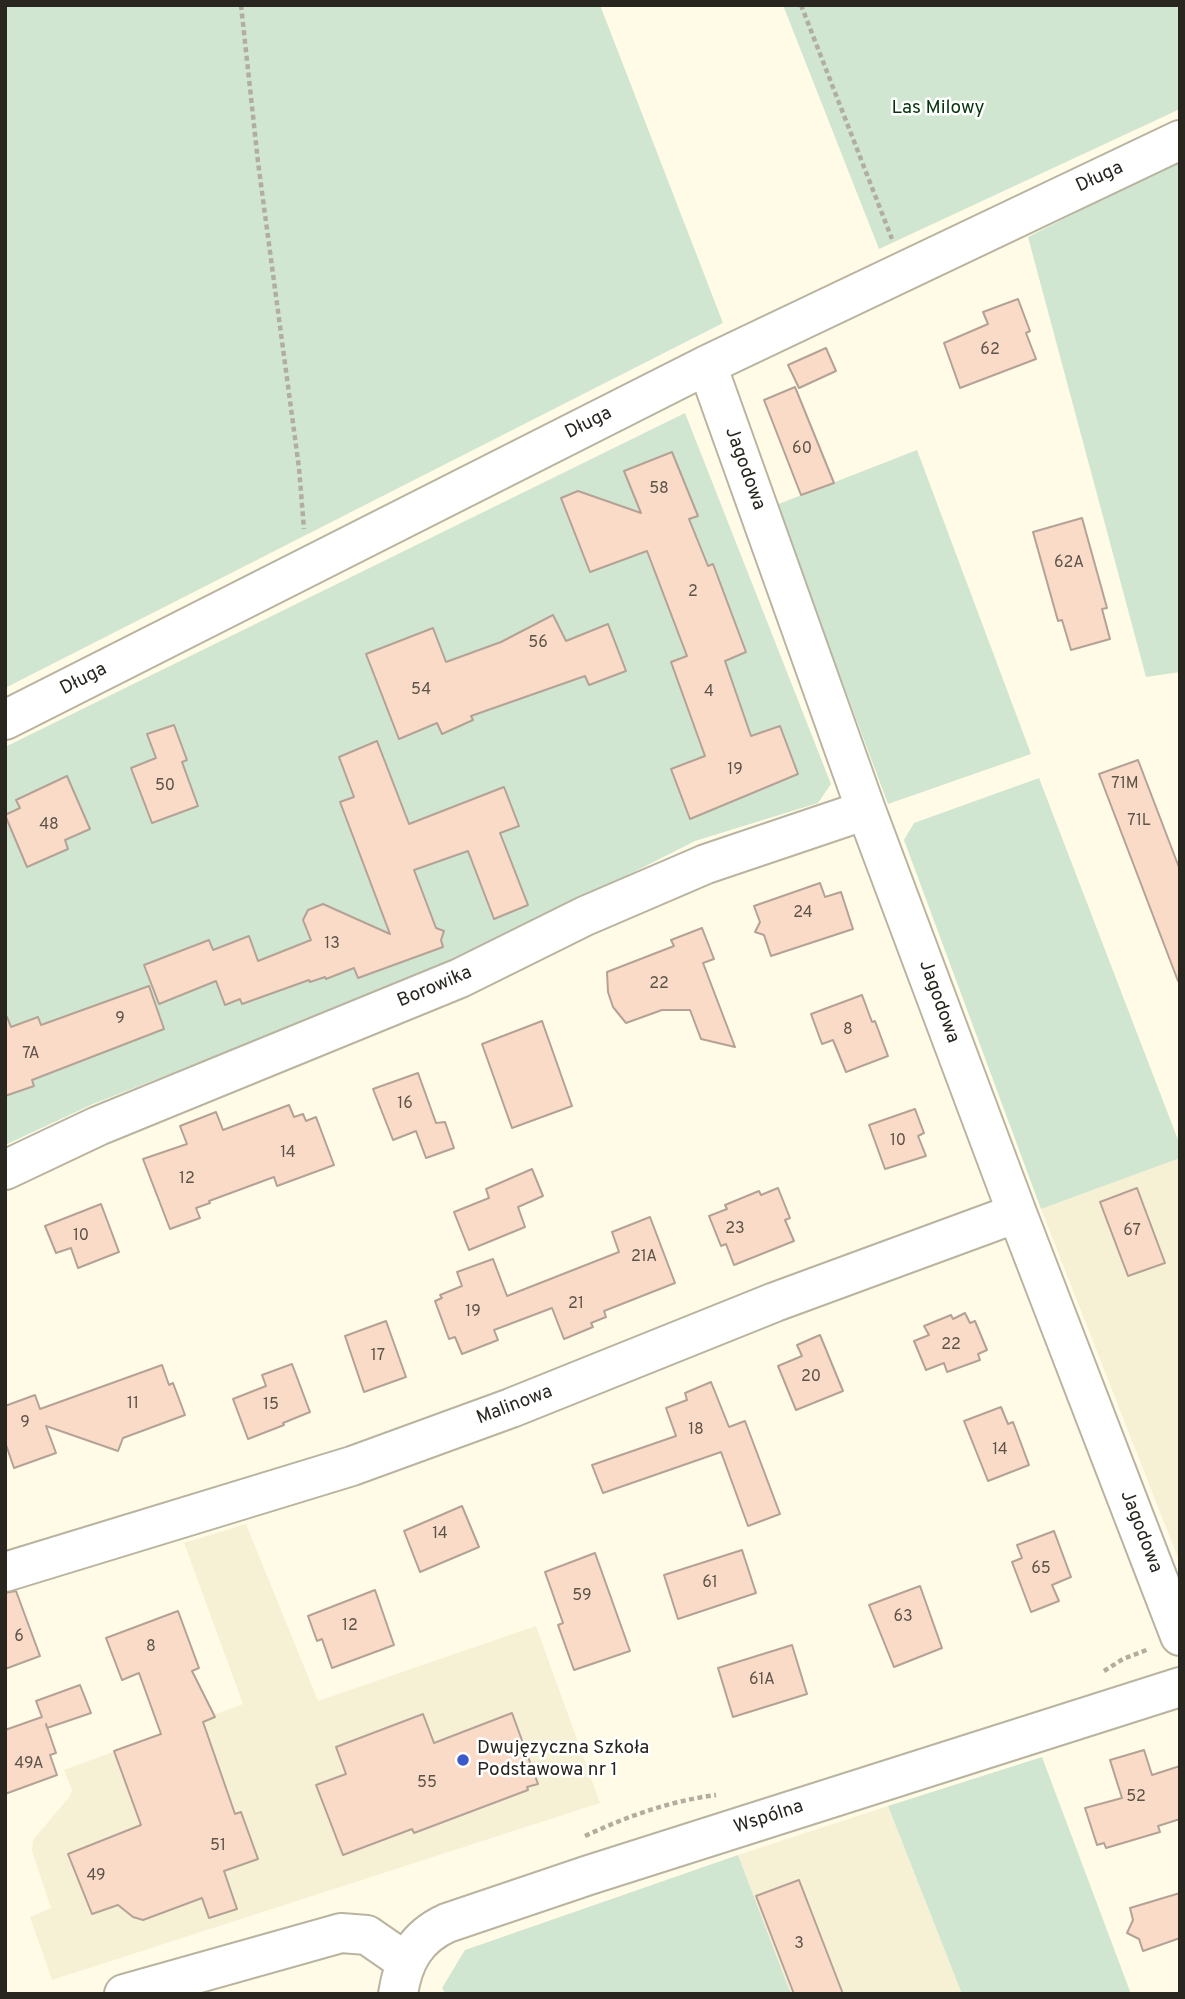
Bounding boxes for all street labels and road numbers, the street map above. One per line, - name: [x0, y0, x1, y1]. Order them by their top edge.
- street label: Długa: [1073, 157, 1127, 199]
- street label: Długa: [562, 403, 616, 445]
- street label: Jagodowa: [718, 424, 770, 514]
- street label: Długa: [57, 659, 111, 701]
- street label: Jagodowa: [912, 957, 964, 1047]
- street label: Borowika: [394, 962, 476, 1014]
- street label: Malinowa: [474, 1381, 556, 1431]
- street label: Jagodowa: [1114, 1487, 1166, 1577]
- street label: Wspólna: [731, 1796, 807, 1840]

